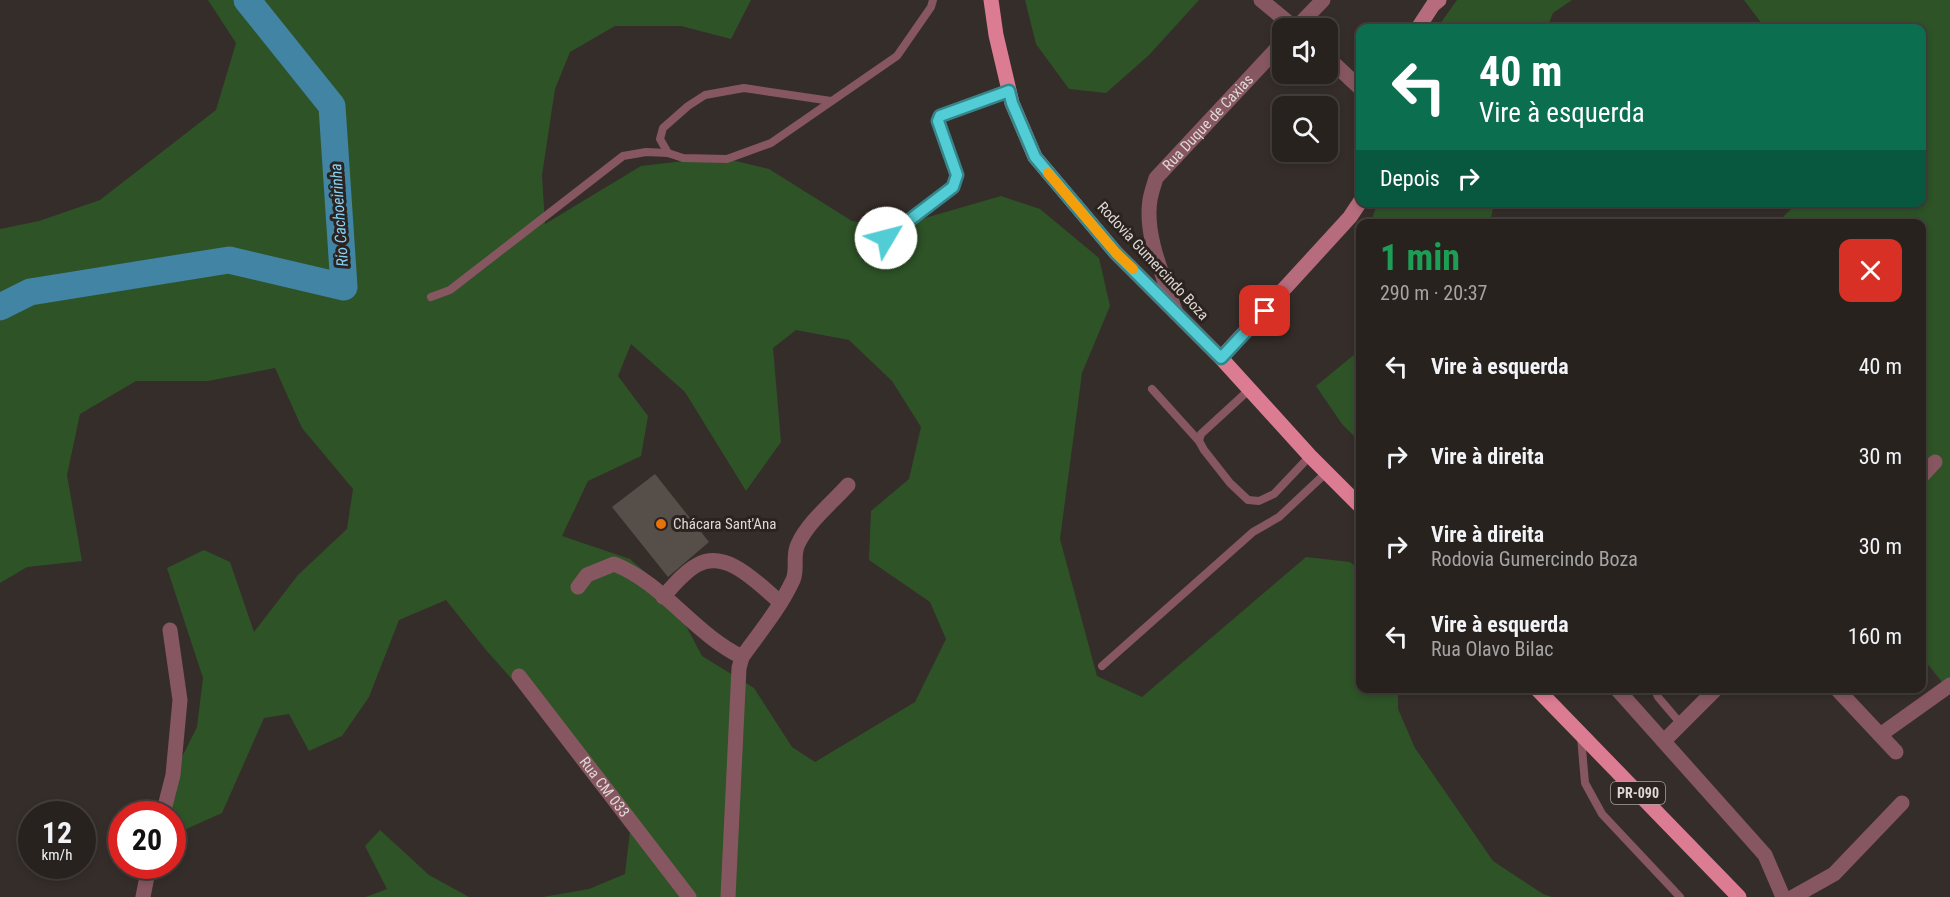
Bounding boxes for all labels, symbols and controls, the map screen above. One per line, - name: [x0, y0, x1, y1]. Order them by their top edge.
- map controls: [1272, 18, 1338, 162]
- button: sound: [1272, 18, 1338, 84]
- text: 40 m: [1479, 47, 1562, 96]
- icon: left: [1380, 48, 1458, 126]
- street label: Rua Duque de Caxias: [1159, 71, 1257, 174]
- button: search: [1272, 96, 1338, 162]
- text: Vire à esquerda: [1479, 97, 1645, 129]
- icon: right: [1452, 162, 1485, 195]
- water label: Rio Cachoeirinha: [326, 163, 352, 267]
- text: Depois: [1380, 166, 1440, 191]
- street label: Rodovia Gumercindo Boza: [1094, 198, 1212, 324]
- position arrow: [854, 206, 918, 270]
- text: 1 min: [1380, 237, 1460, 279]
- button: close: [1839, 239, 1902, 302]
- text: 290 m · 20:37: [1380, 281, 1487, 305]
- pin: [1239, 285, 1290, 336]
- icon: arrive: [1248, 294, 1281, 327]
- icon: left: [1380, 350, 1413, 383]
- text: Vire à esquerda: [1431, 354, 1569, 379]
- text: 40 m: [1859, 354, 1902, 379]
- icon: right: [1380, 440, 1413, 473]
- text: Vire à direita: [1431, 444, 1544, 469]
- text: 30 m: [1859, 444, 1902, 469]
- place label: Chácara Sant'Ana: [673, 515, 776, 533]
- marker: Chácara Sant'Ana: [654, 517, 668, 531]
- text: Vire à direita: [1431, 522, 1544, 547]
- icon: right: [1380, 530, 1413, 563]
- text: 30 m: [1859, 534, 1902, 559]
- text: Rodovia Gumercindo Boza: [1431, 547, 1638, 571]
- text: Vire à esquerda: [1431, 612, 1569, 637]
- icon: left: [1380, 620, 1413, 653]
- text: 160 m: [1848, 624, 1902, 649]
- text: Rua Olavo Bilac: [1431, 637, 1553, 661]
- street label: Rua CM 033: [575, 753, 633, 821]
- road number: PR-090: [1611, 782, 1665, 804]
- speed limit sign: 20: [108, 801, 186, 879]
- text: 12: [42, 815, 72, 850]
- text: km/h: [42, 846, 72, 864]

